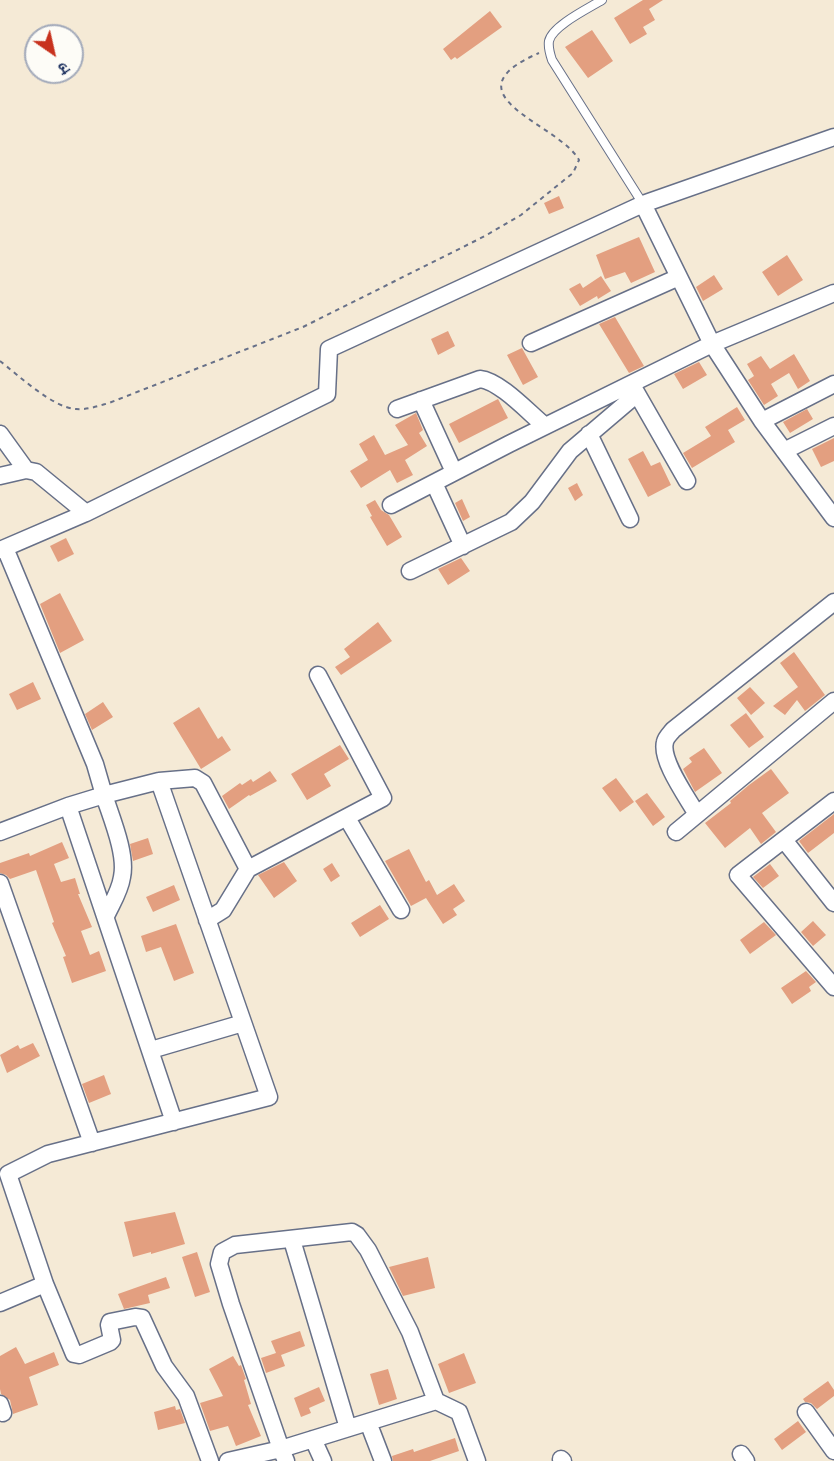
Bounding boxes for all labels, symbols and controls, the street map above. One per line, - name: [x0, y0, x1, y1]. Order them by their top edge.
- north arrow: [24, 24, 84, 84]
- text: उ: [53, 56, 73, 80]

